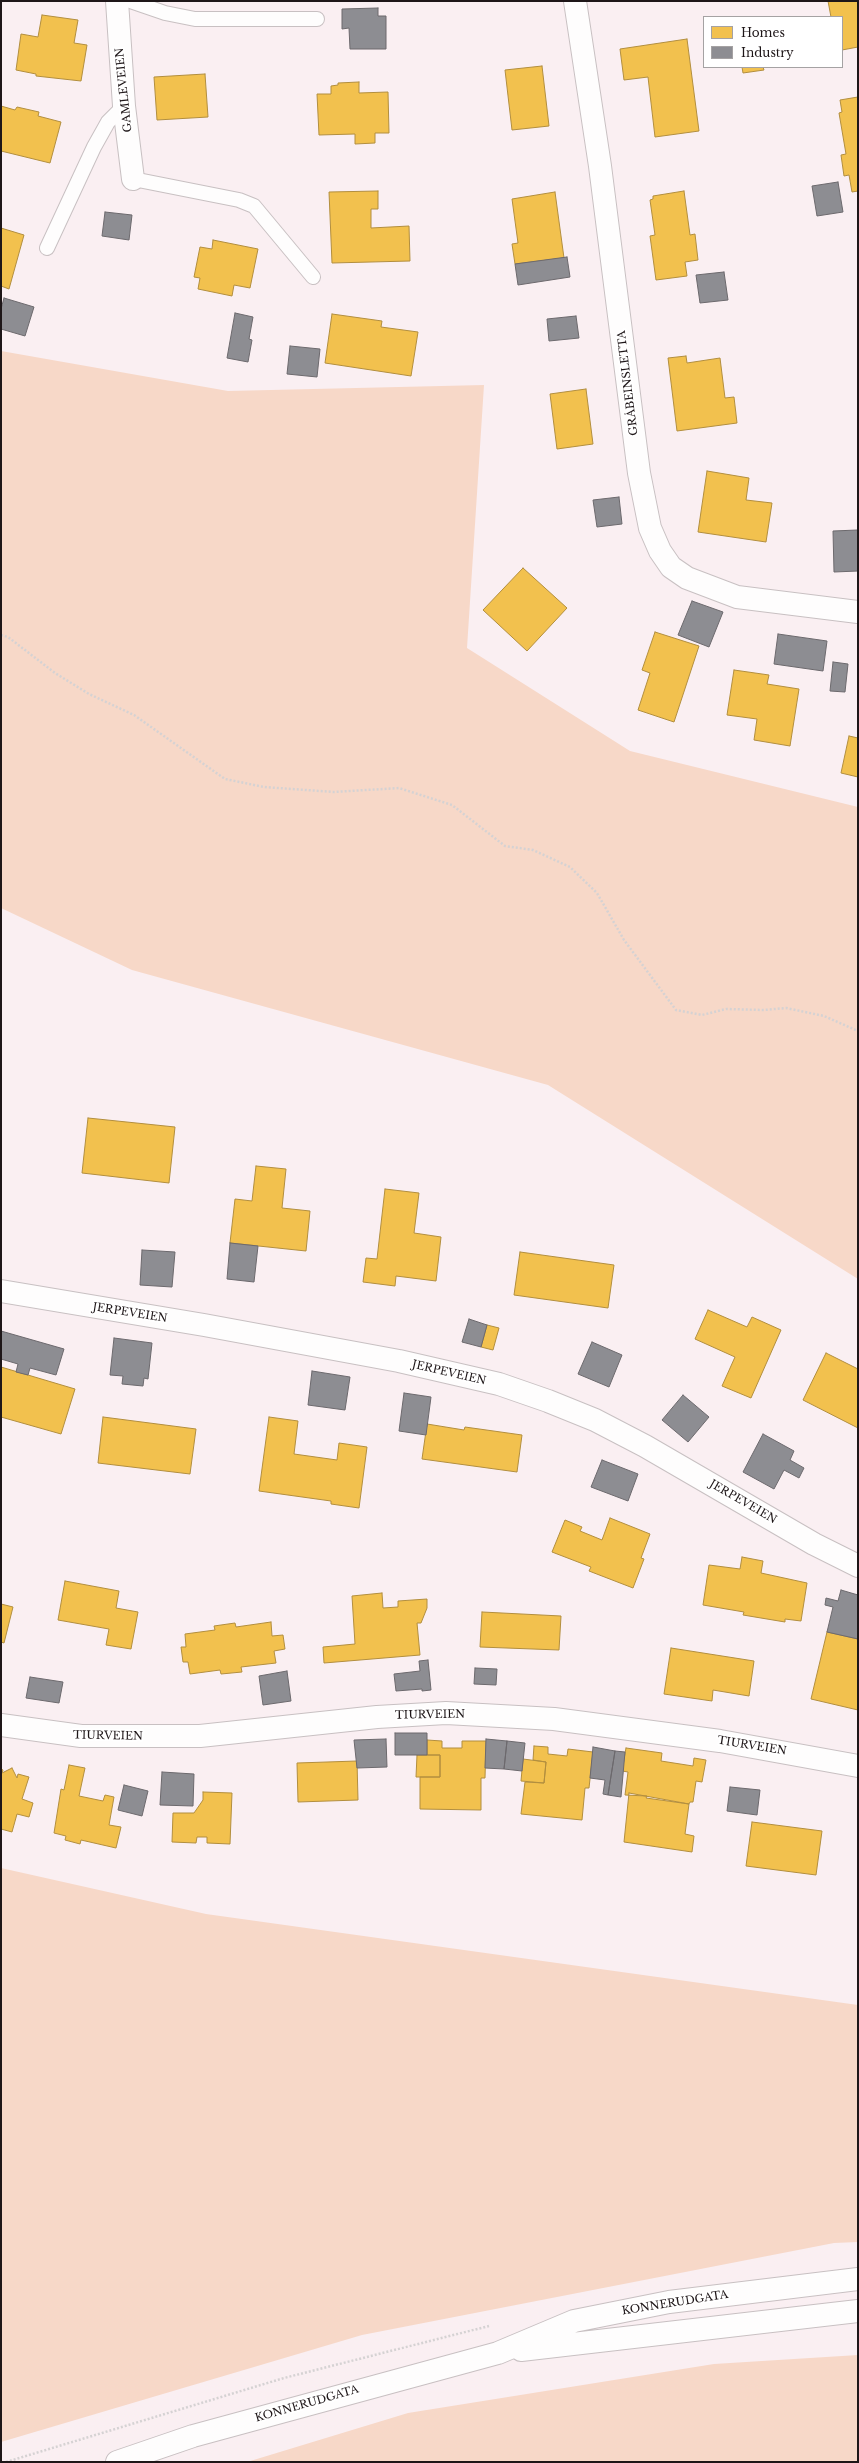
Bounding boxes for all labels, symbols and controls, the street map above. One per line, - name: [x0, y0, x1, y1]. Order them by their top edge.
- legend: [703, 16, 843, 68]
- text: Homes: [741, 25, 785, 40]
- text: Industry: [741, 45, 794, 60]
- street label: GAMLEVEIEN: [113, 47, 135, 133]
- street label: GRÅBEINSLETTA: [615, 330, 641, 436]
- street label: JERPEVEIEN: [92, 1301, 168, 1325]
- street label: JERPEVEIEN: [411, 1358, 487, 1388]
- street label: JERPEVEIEN: [707, 1477, 779, 1527]
- street label: TIURVEIEN: [395, 1708, 465, 1722]
- street label: TIURVEIEN: [73, 1729, 143, 1743]
- street label: TIURVEIEN: [716, 1734, 788, 1758]
- street label: KONNERUDGATA: [621, 2288, 729, 2318]
- street label: KONNERUDGATA: [254, 2383, 360, 2425]

